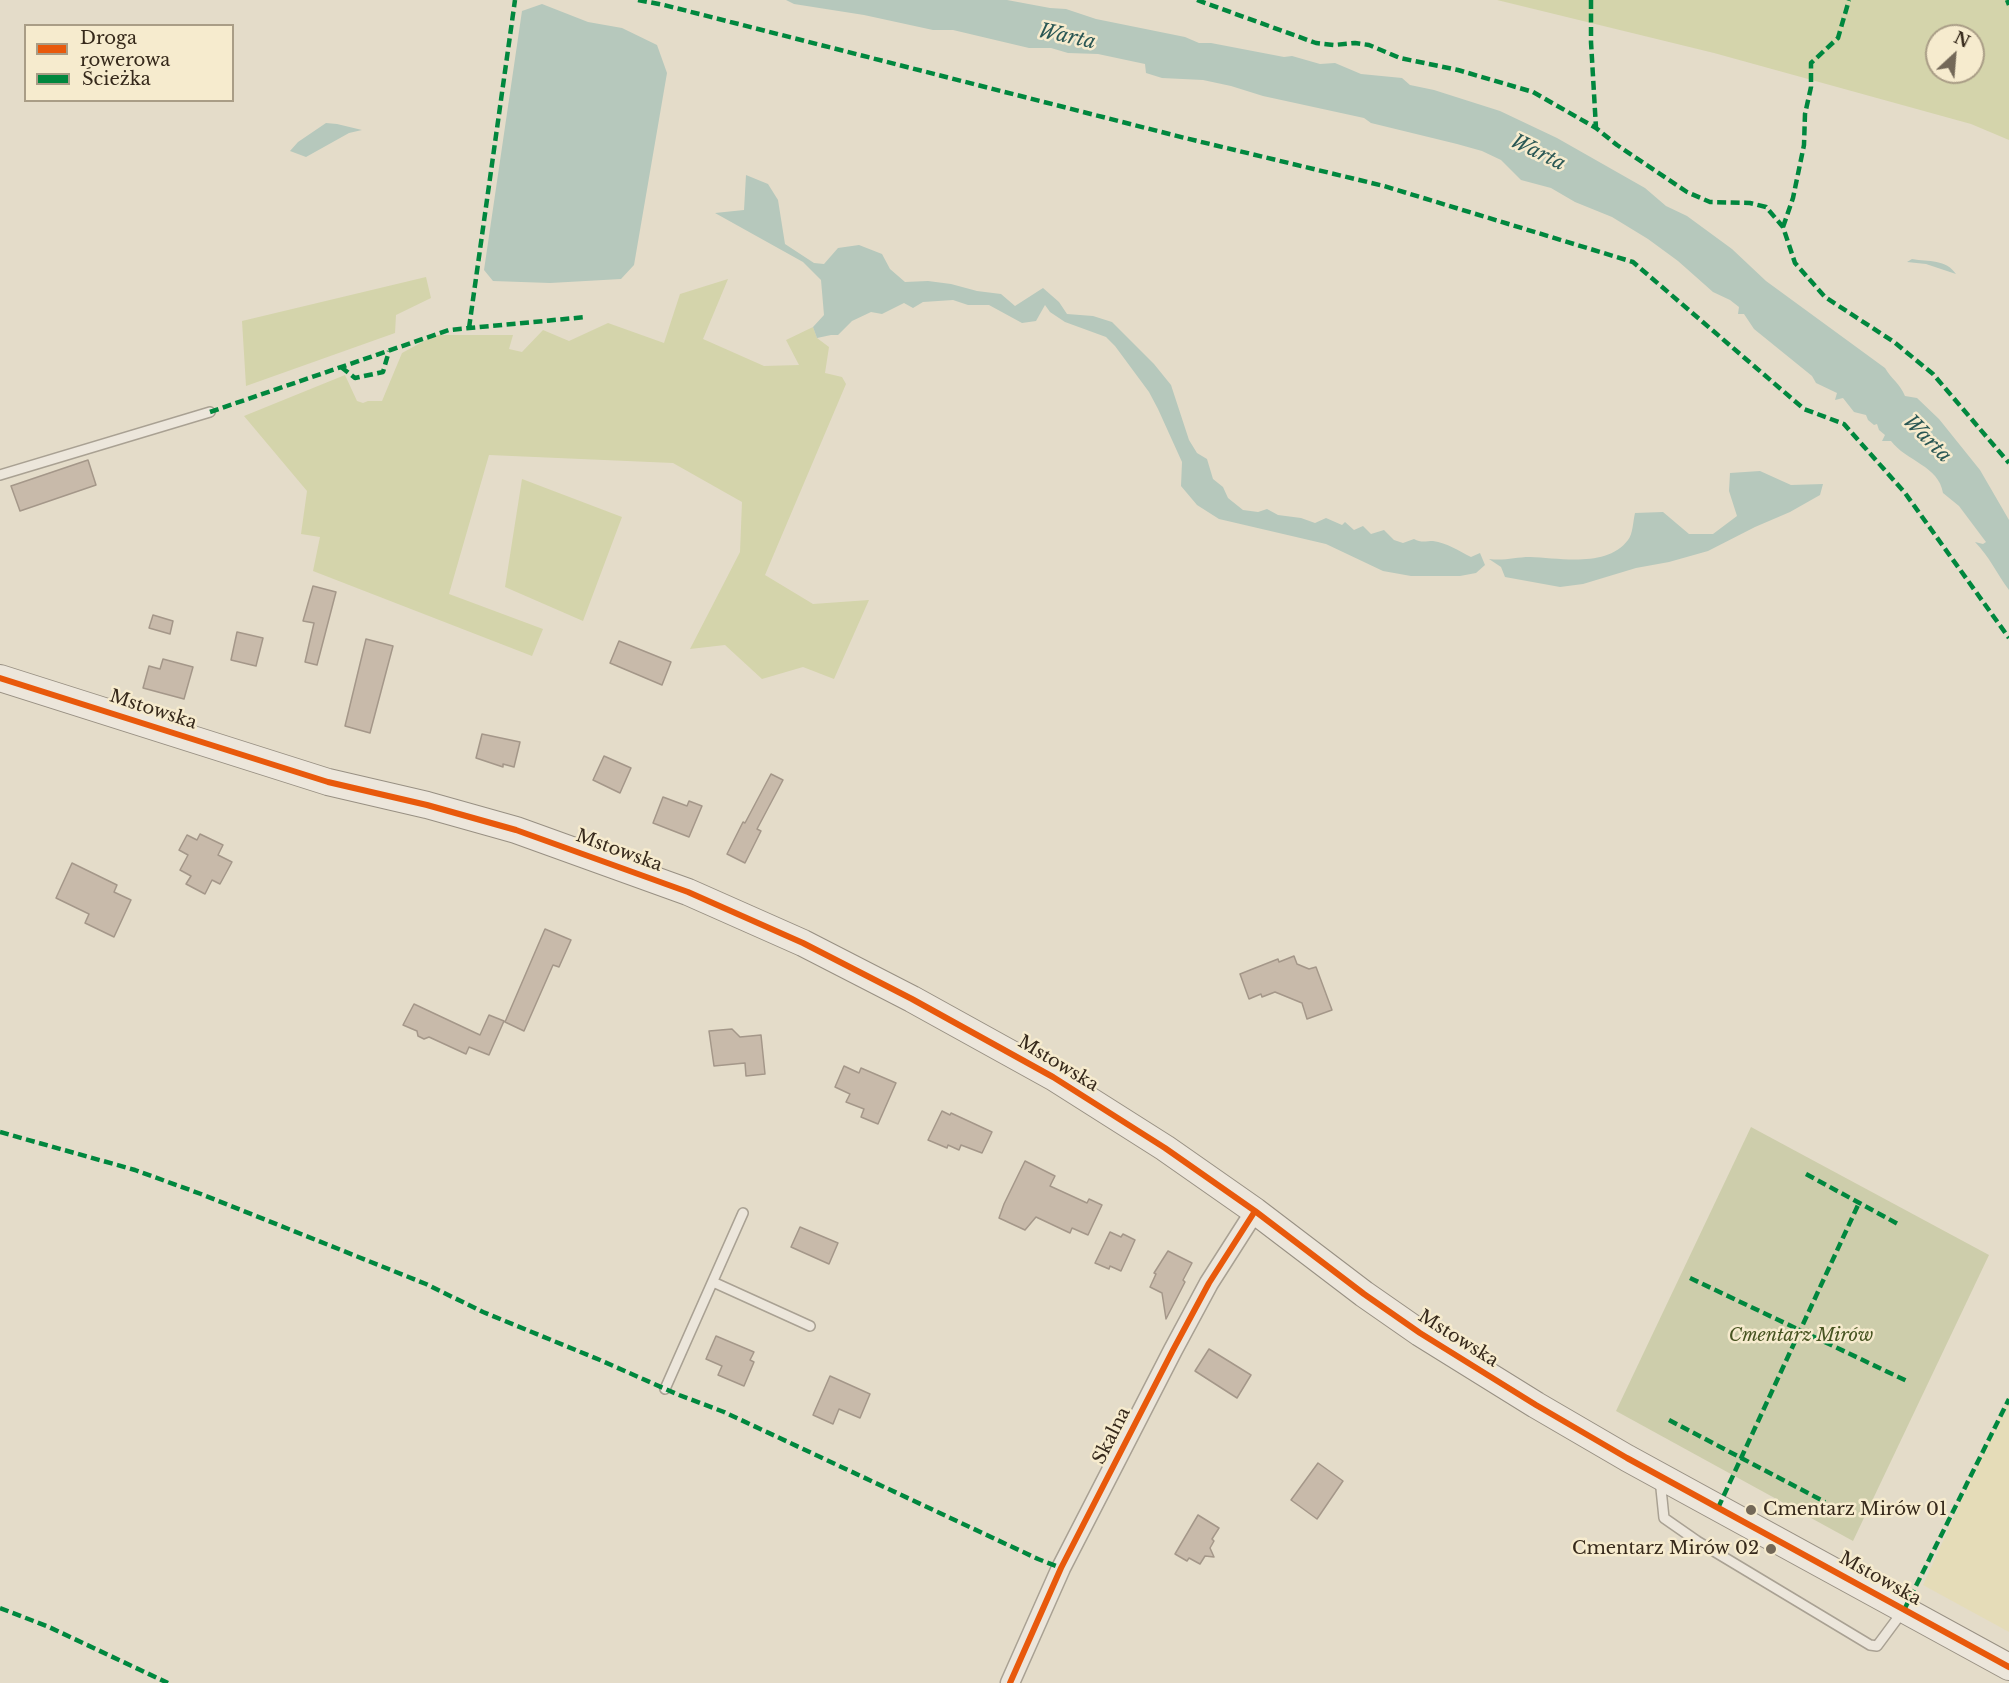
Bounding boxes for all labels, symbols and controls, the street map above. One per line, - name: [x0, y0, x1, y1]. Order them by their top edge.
- water label: Warta: [1036, 19, 1098, 55]
- legend: [24, 24, 234, 102]
- north arrow: [1925, 24, 1985, 84]
- text: Droga rowerowa: [80, 27, 170, 71]
- text: N: [1951, 27, 1973, 52]
- text: Ścieżka: [82, 68, 151, 90]
- water label: Warta: [1507, 130, 1569, 176]
- water label: Warta: [1898, 410, 1956, 468]
- street label: Mstowska: [107, 686, 199, 734]
- street label: Mstowska: [573, 825, 665, 877]
- street label: Mstowska: [1014, 1031, 1102, 1097]
- street label: Mstowska: [1414, 1306, 1502, 1372]
- park label: Cmentarz Mirów: [1729, 1325, 1873, 1347]
- street label: Skalna: [1089, 1404, 1135, 1468]
- place label: Cmentarz Mirów 01: [1763, 1499, 1947, 1521]
- marker: Cmentarz Mirów 01: [1744, 1503, 1758, 1517]
- place label: Cmentarz Mirów 02: [1572, 1538, 1759, 1560]
- marker: Cmentarz Mirów 02: [1764, 1542, 1778, 1556]
- street label: Mstowska: [1835, 1548, 1925, 1610]

